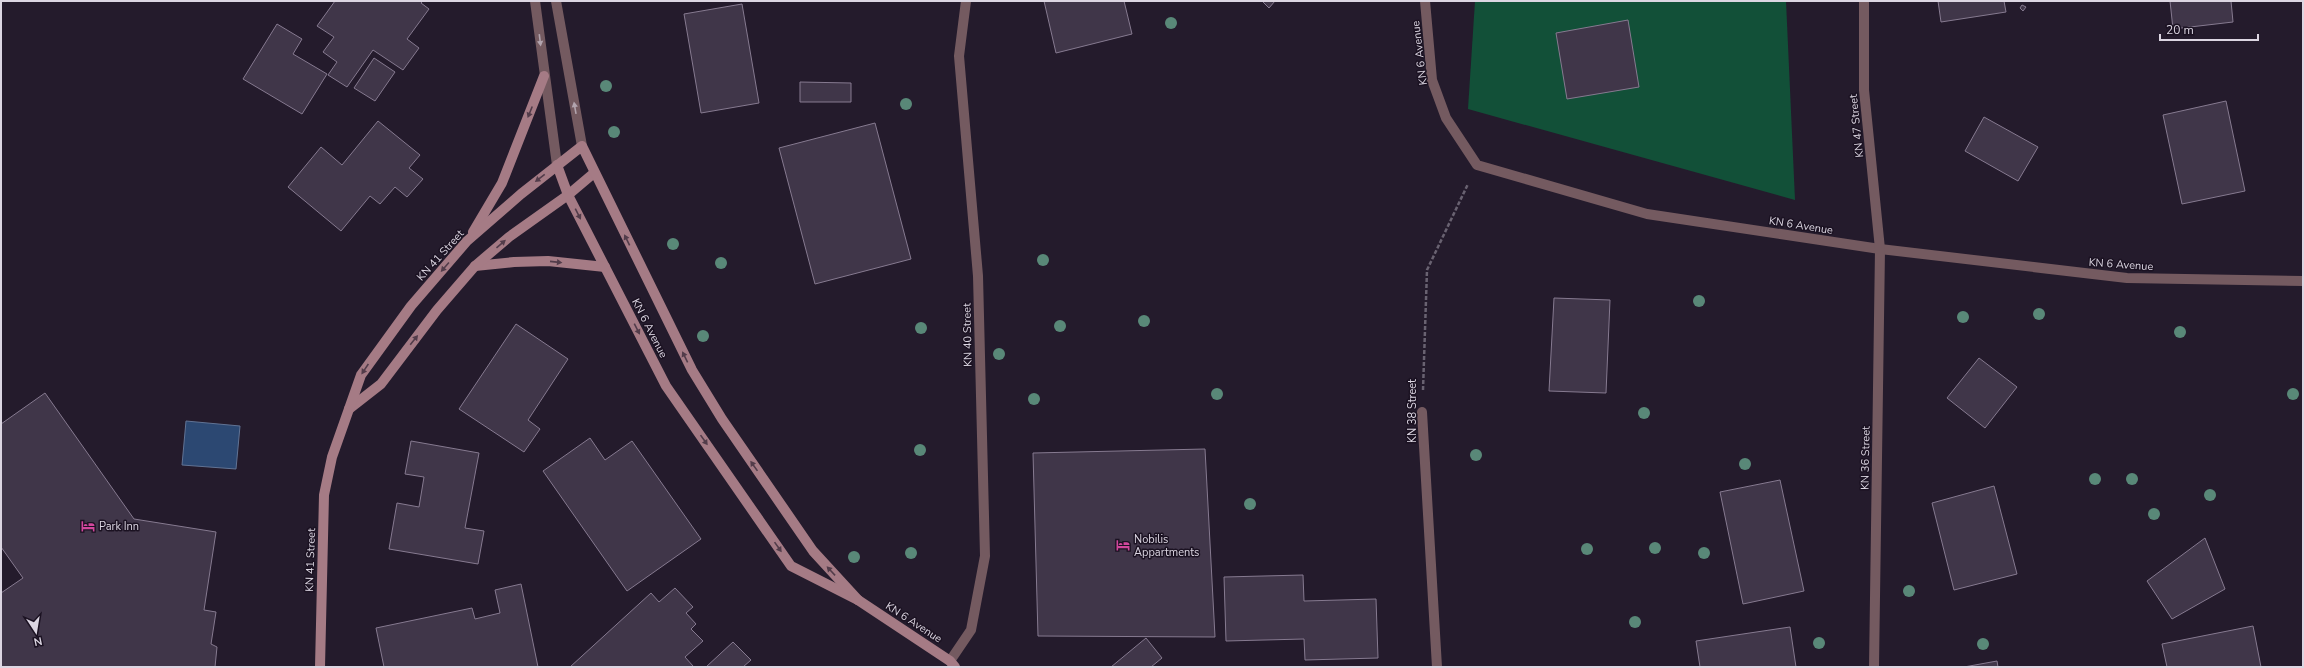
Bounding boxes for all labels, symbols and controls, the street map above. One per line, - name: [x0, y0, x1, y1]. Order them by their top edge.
- scale bar: [2160, 16, 2258, 42]
- street label: KN 6 Avenue: [1408, 20, 1431, 86]
- text: 20 m: [2166, 22, 2194, 38]
- one-way arrow: [537, 34, 543, 46]
- street label: KN 47 Street: [1846, 93, 1867, 159]
- one-way arrow: [572, 102, 578, 114]
- one-way arrow: [526, 107, 532, 119]
- one-way arrow: [535, 174, 546, 183]
- one-way arrow: [575, 208, 581, 219]
- street label: KN 6 Avenue: [1768, 213, 1834, 238]
- street label: KN 41 Street: [413, 226, 467, 284]
- one-way arrow: [624, 234, 631, 246]
- one-way arrow: [495, 240, 506, 249]
- street label: KN 6 Avenue: [2088, 255, 2154, 274]
- one-way arrow: [550, 259, 562, 265]
- one-way arrow: [441, 261, 450, 272]
- street label: KN 6 Avenue: [628, 296, 671, 361]
- street label: KN 40 Street: [959, 303, 976, 367]
- one-way arrow: [634, 323, 640, 335]
- one-way arrow: [409, 335, 418, 346]
- one-way arrow: [682, 351, 688, 362]
- one-way arrow: [361, 364, 369, 374]
- street label: KN 38 Street: [1405, 379, 1420, 443]
- street label: KN 36 Street: [1857, 426, 1874, 490]
- one-way arrow: [700, 435, 708, 446]
- one-way arrow: [750, 461, 758, 472]
- hotel icon: Park Inn: [80, 518, 96, 534]
- place label: Park Inn: [99, 519, 139, 534]
- street label: KN 41 Street: [302, 528, 319, 592]
- place label: Nobilis Appartments: [1134, 532, 1199, 560]
- hotel icon: Nobilis Appartments: [1115, 537, 1131, 553]
- one-way arrow: [774, 542, 782, 553]
- one-way arrow: [826, 566, 836, 576]
- street label: KN 6 Avenue: [883, 599, 945, 646]
- north arrow: [16, 612, 56, 652]
- text: N: [32, 633, 44, 649]

